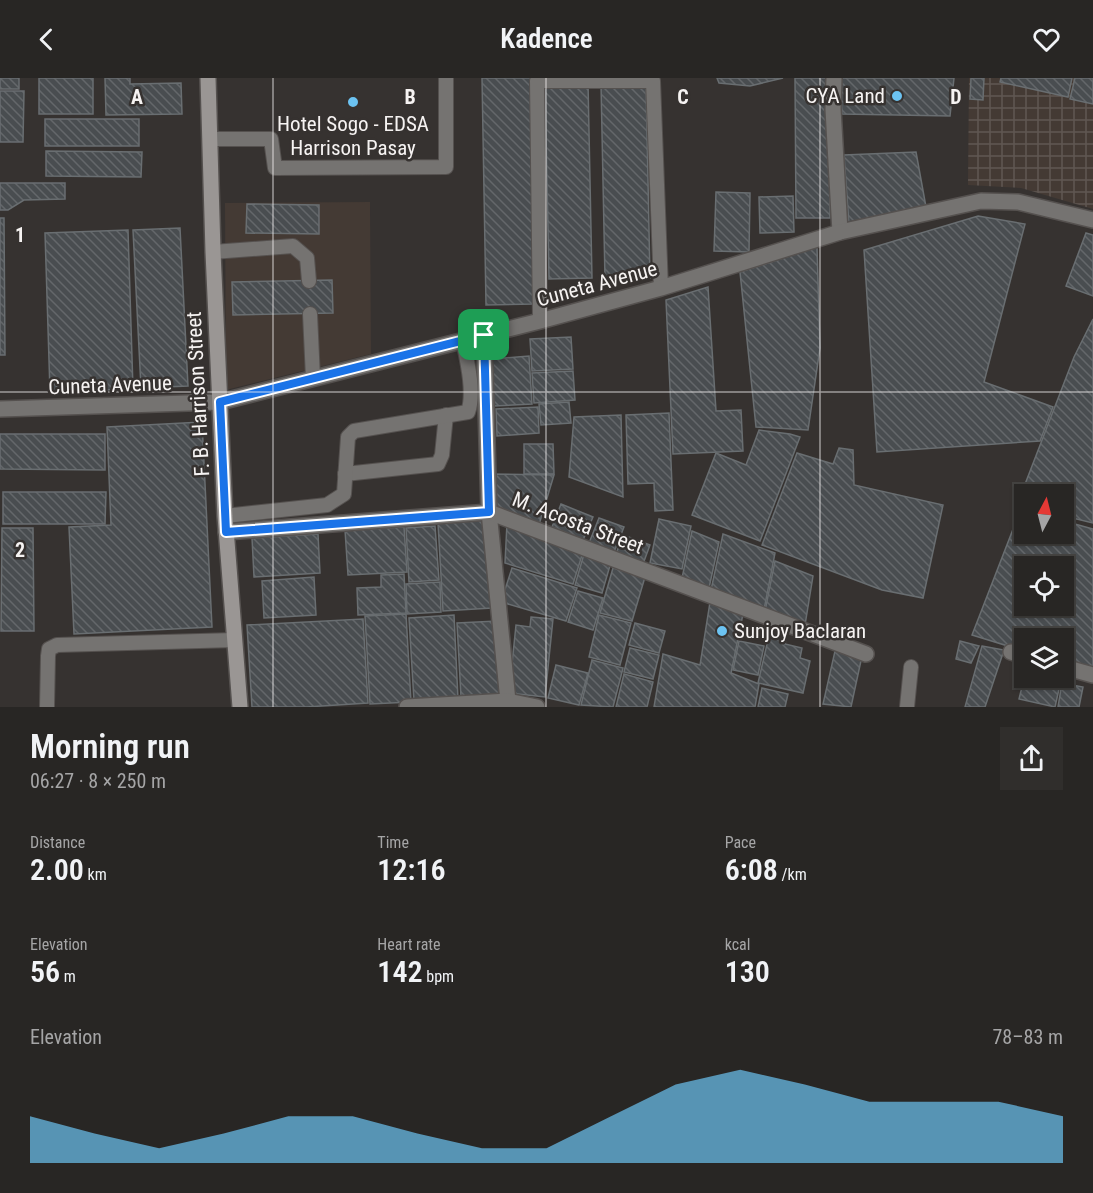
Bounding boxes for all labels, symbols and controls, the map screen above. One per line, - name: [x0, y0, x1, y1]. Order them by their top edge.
- icon: back: [30, 23, 63, 56]
- text: Kadence: [500, 23, 593, 55]
- icon: heart: [1030, 23, 1063, 56]
- place label: CYA Land: [805, 84, 885, 108]
- text: A: [131, 85, 143, 109]
- text: B: [404, 85, 416, 109]
- text: C: [677, 85, 689, 109]
- text: D: [950, 85, 962, 109]
- marker: CYA Land: [890, 89, 904, 103]
- marker: Hotel Sogo - EDSA Harrison Pasay: [346, 95, 360, 109]
- place label: Hotel Sogo - EDSA Harrison Pasay: [277, 112, 429, 160]
- text: 1: [15, 223, 25, 247]
- street label: Cuneta Avenue: [534, 256, 660, 312]
- pin: [458, 309, 509, 360]
- street label: F. B. Harrison Street: [182, 311, 214, 477]
- icon: arrive: [467, 318, 500, 351]
- street label: Cuneta Avenue: [48, 371, 172, 399]
- north arrow: [1014, 484, 1074, 544]
- map controls: [1014, 484, 1074, 688]
- street label: M. Acosta Street: [509, 487, 647, 559]
- text: 2: [15, 538, 25, 562]
- button: locate: [1014, 556, 1074, 616]
- place label: Sunjoy Baclaran: [734, 619, 866, 643]
- marker: Sunjoy Baclaran: [715, 624, 729, 638]
- button: layers: [1014, 628, 1074, 688]
- text: Morning run: [30, 727, 190, 766]
- button: share: [1000, 727, 1063, 790]
- text: 06:27 · 8 × 250 m: [30, 769, 166, 793]
- text: Distance: [30, 833, 85, 852]
- text: Time: [377, 833, 409, 852]
- text: Pace: [725, 833, 756, 852]
- text: 2.00: [30, 852, 84, 887]
- text: 12:16: [377, 852, 446, 887]
- text: 6:08: [725, 852, 778, 887]
- text: km: [84, 865, 107, 884]
- text: /km: [778, 865, 807, 884]
- text: Elevation: [30, 935, 88, 954]
- text: Heart rate: [377, 935, 441, 954]
- text: kcal: [725, 935, 750, 954]
- text: 56: [30, 954, 60, 989]
- text: 142: [377, 954, 423, 989]
- text: 130: [725, 954, 770, 989]
- text: m: [60, 967, 76, 986]
- text: bpm: [423, 967, 454, 986]
- text: Elevation: [30, 1025, 102, 1049]
- text: 78–83 m: [992, 1025, 1063, 1049]

